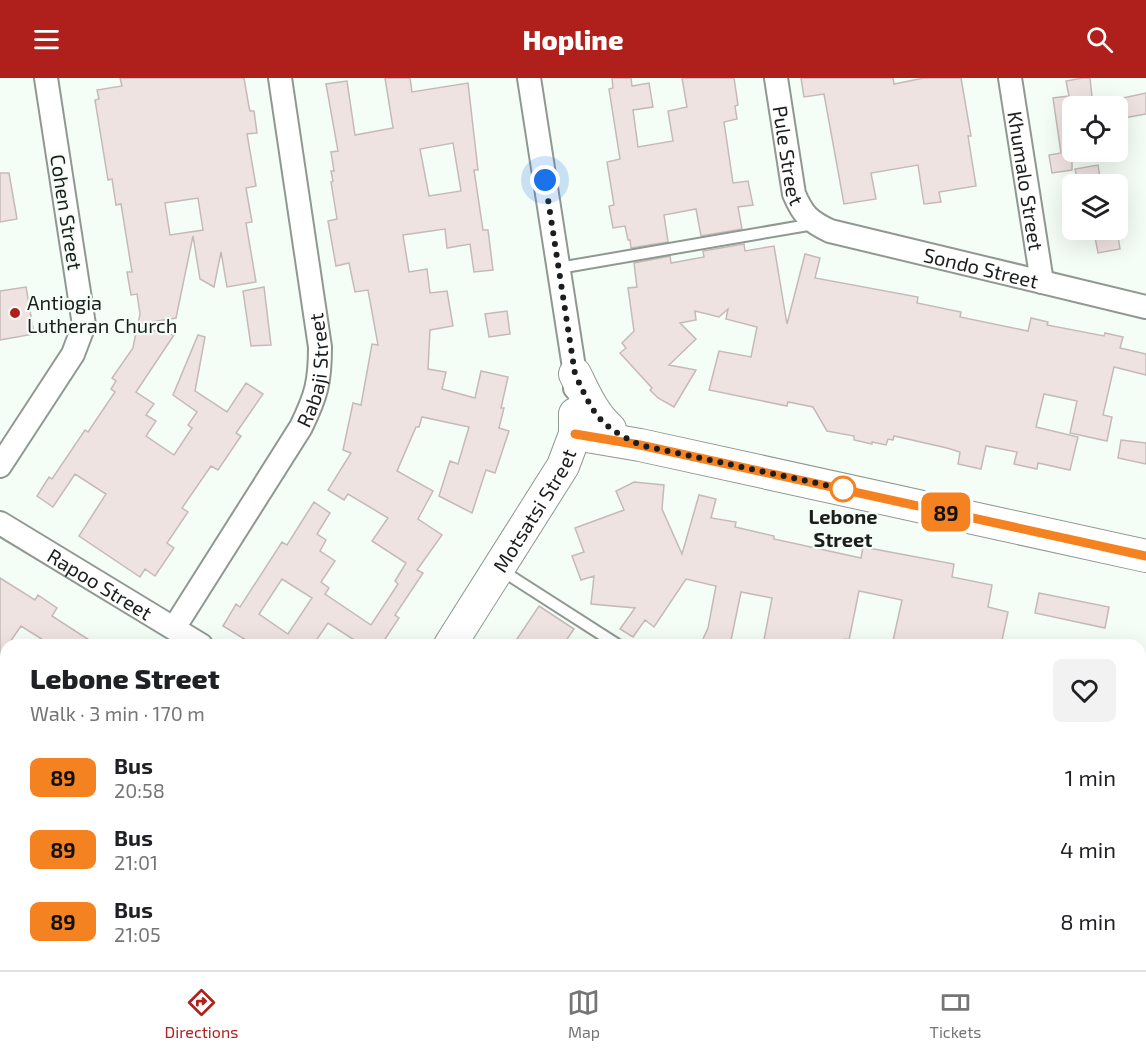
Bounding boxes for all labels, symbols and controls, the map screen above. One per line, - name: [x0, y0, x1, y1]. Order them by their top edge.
- icon: menu: [30, 23, 63, 56]
- text: Hopline: [522, 23, 624, 55]
- icon: search: [1083, 23, 1116, 56]
- map controls: [1062, 96, 1128, 240]
- button: locate: [1062, 96, 1128, 162]
- street label: Pule Street: [768, 104, 809, 209]
- street label: Khumalo Street: [1003, 109, 1049, 253]
- street label: Cohen Street: [46, 152, 88, 272]
- your location: [530, 165, 560, 195]
- button: layers: [1062, 174, 1128, 240]
- street label: Sondo Street: [921, 242, 1041, 293]
- place label: Antiogia Lutheran Church: [27, 290, 177, 337]
- marker: Antiogia Lutheran Church: [8, 306, 22, 320]
- street label: Rabaji Street: [291, 311, 332, 431]
- street label: Motsatsi Street: [487, 445, 581, 576]
- marker: Lebone Street: [830, 476, 856, 502]
- line badge: 89: [919, 492, 973, 532]
- text: 89: [933, 500, 959, 525]
- place label: Lebone Street: [809, 504, 877, 551]
- street label: Rapoo Street: [43, 543, 157, 625]
- button: heart: [1053, 659, 1116, 722]
- text: Lebone Street: [30, 661, 220, 695]
- text: Walk · 3 min · 170 m: [30, 701, 205, 725]
- text: Bus: [114, 752, 153, 778]
- text: 1 min: [1065, 764, 1116, 790]
- text: 89: [50, 765, 76, 790]
- text: 20:58: [114, 778, 165, 802]
- text: Bus: [114, 824, 153, 850]
- text: 4 min: [1060, 836, 1116, 862]
- text: 89: [50, 837, 76, 862]
- text: 21:01: [114, 850, 158, 874]
- text: Bus: [114, 896, 153, 922]
- text: 8 min: [1060, 908, 1116, 934]
- text: 89: [50, 909, 76, 934]
- text: 21:05: [114, 922, 161, 946]
- tab: Directions: [165, 986, 238, 1041]
- tab: Map: [567, 986, 600, 1041]
- tab: Tickets: [930, 986, 981, 1041]

